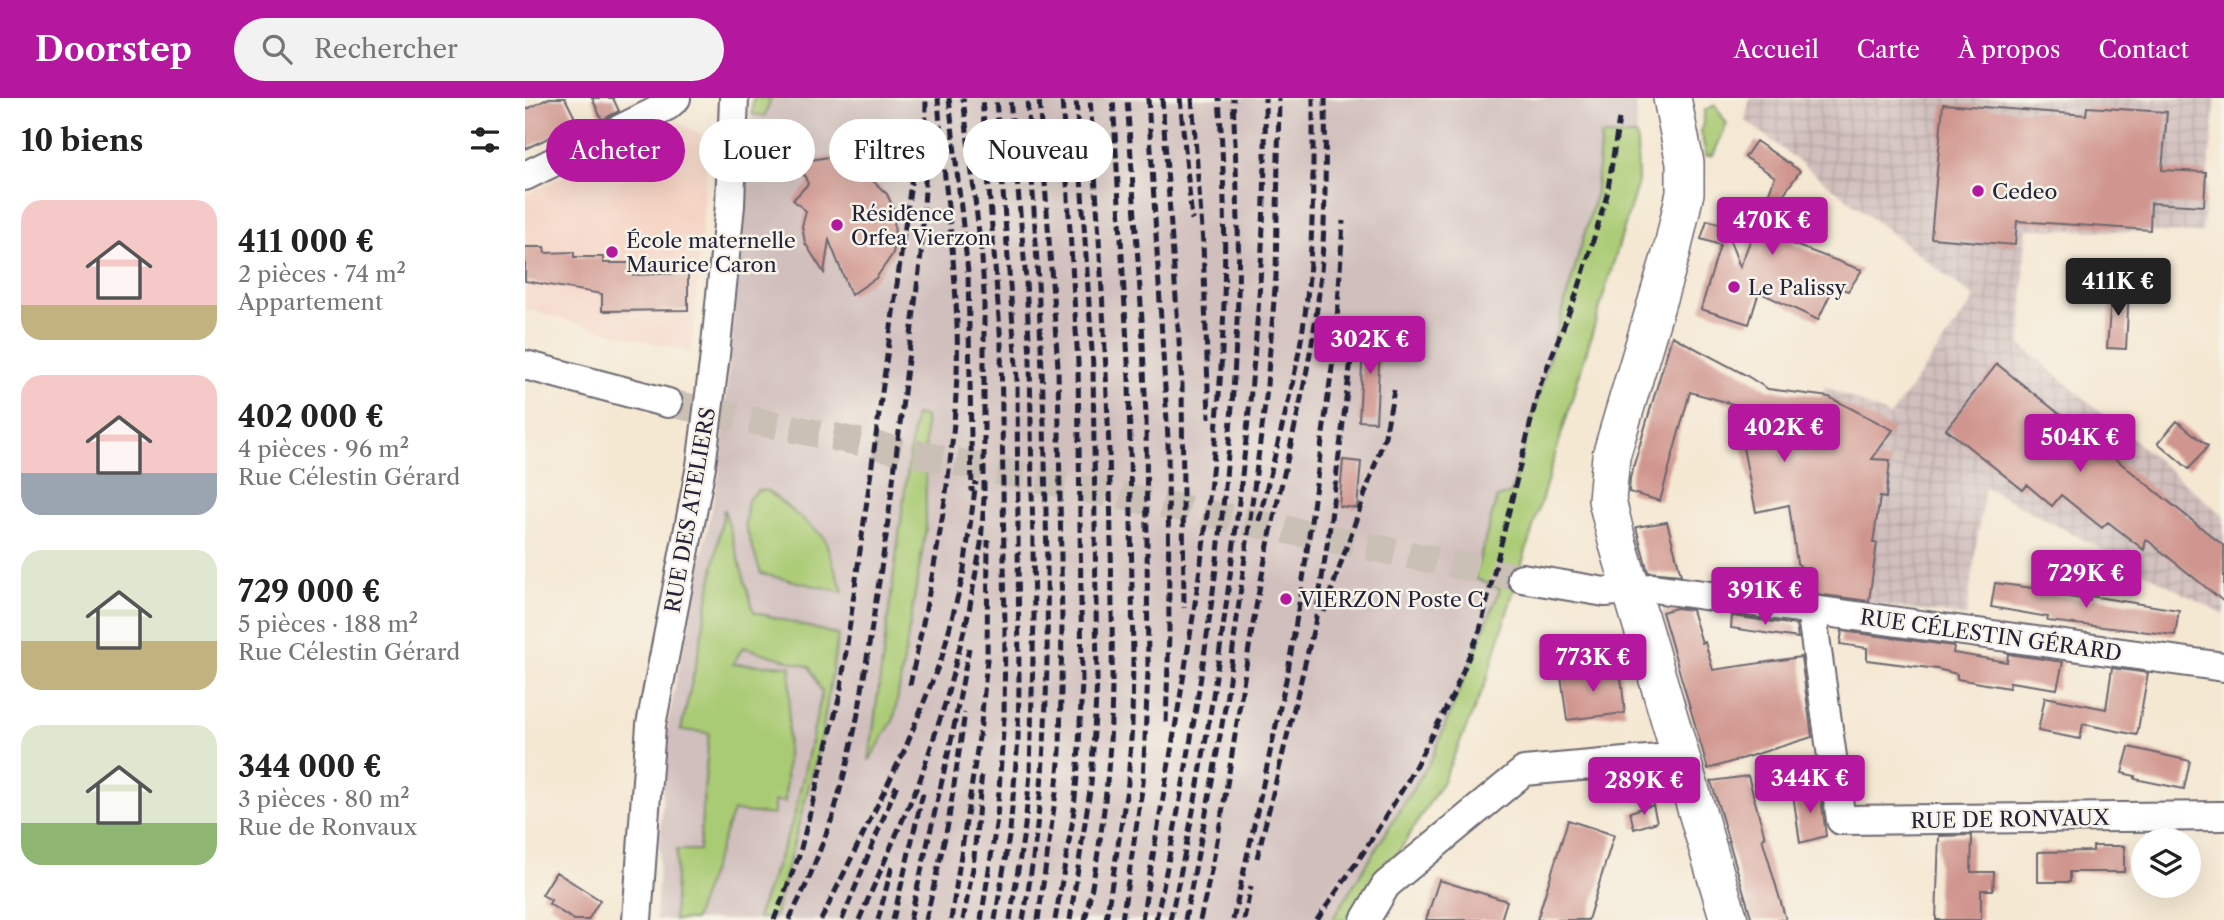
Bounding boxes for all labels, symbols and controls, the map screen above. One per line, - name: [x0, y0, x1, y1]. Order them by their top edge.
- search box: [234, 18, 724, 81]
- text: Doorstep: [35, 29, 192, 70]
- icon: search: [258, 30, 296, 68]
- text: Rechercher: [314, 33, 458, 65]
- text: Accueil: [1734, 35, 1819, 64]
- text: Carte: [1857, 35, 1920, 64]
- text: À propos: [1958, 35, 2061, 64]
- text: Contact: [2099, 35, 2189, 64]
- chip: Acheter: [546, 119, 685, 182]
- chip: Louer: [699, 119, 815, 182]
- chip: Filtres: [829, 119, 949, 182]
- chip: Nouveau: [963, 119, 1113, 182]
- icon: filters: [466, 121, 504, 159]
- text: 10 biens: [21, 122, 144, 159]
- place label: Cedeo: [1992, 179, 2057, 204]
- marker: Cedeo: [1970, 183, 1986, 199]
- pin: 470K €: [1715, 198, 1829, 257]
- place label: Résidence Orfea Vierzon: [851, 201, 991, 250]
- text: 470K €: [1733, 206, 1811, 234]
- marker: Résidence Orfea Vierzon: [829, 217, 845, 233]
- text: 411 000 €: [238, 223, 374, 260]
- icon: home: [77, 228, 161, 312]
- place label: École maternelle Maurice Caron: [626, 228, 796, 277]
- marker: École maternelle Maurice Caron: [604, 244, 620, 260]
- pin: 411K €: [2061, 258, 2175, 318]
- text: 2 pièces · 74 m²: [238, 260, 406, 288]
- text: 411K €: [2082, 267, 2154, 295]
- place label: Le Palissy: [1748, 275, 1847, 300]
- marker: Le Palissy: [1726, 279, 1742, 295]
- text: Appartement: [238, 288, 383, 316]
- pin: 302K €: [1313, 316, 1427, 376]
- text: 302K €: [1330, 325, 1410, 353]
- text: 402 000 €: [238, 398, 384, 435]
- icon: home: [77, 403, 161, 487]
- pin: 402K €: [1727, 404, 1841, 464]
- street label: RUE DES ATELIERS: [660, 405, 720, 615]
- text: 402K €: [1744, 413, 1824, 441]
- pin: 504K €: [2023, 414, 2137, 474]
- text: 504K €: [2040, 423, 2120, 451]
- text: 4 pièces · 96 m²: [238, 435, 409, 463]
- text: Rue Célestin Gérard: [238, 463, 460, 491]
- pin: 729K €: [2029, 550, 2143, 610]
- text: 729K €: [2047, 559, 2125, 587]
- pin: 391K €: [1708, 568, 1822, 627]
- text: 729 000 €: [238, 573, 381, 610]
- text: 391K €: [1727, 576, 1803, 604]
- icon: home: [77, 578, 161, 662]
- place label: VIERZON Poste C: [1299, 587, 1483, 612]
- marker: VIERZON Poste C: [1278, 591, 1294, 607]
- street label: RUE CÉLESTIN GÉRARD: [1858, 604, 2124, 666]
- text: 5 pièces · 188 m²: [238, 610, 418, 638]
- pin: 773K €: [1536, 634, 1650, 694]
- text: Rue Célestin Gérard: [238, 638, 460, 666]
- text: 773K €: [1555, 643, 1631, 671]
- text: 344 000 €: [238, 748, 382, 785]
- icon: home: [77, 753, 161, 837]
- pin: 344K €: [1753, 756, 1867, 815]
- pin: 289K €: [1587, 758, 1701, 817]
- text: 344K €: [1771, 764, 1849, 792]
- text: 289K €: [1604, 766, 1684, 794]
- text: 3 pièces · 80 m²: [238, 785, 410, 813]
- street label: RUE DE RONVAUX: [1910, 805, 2110, 833]
- text: Rue de Ronvaux: [238, 813, 417, 841]
- map controls: [2131, 828, 2201, 898]
- button: layers: [2131, 828, 2201, 898]

